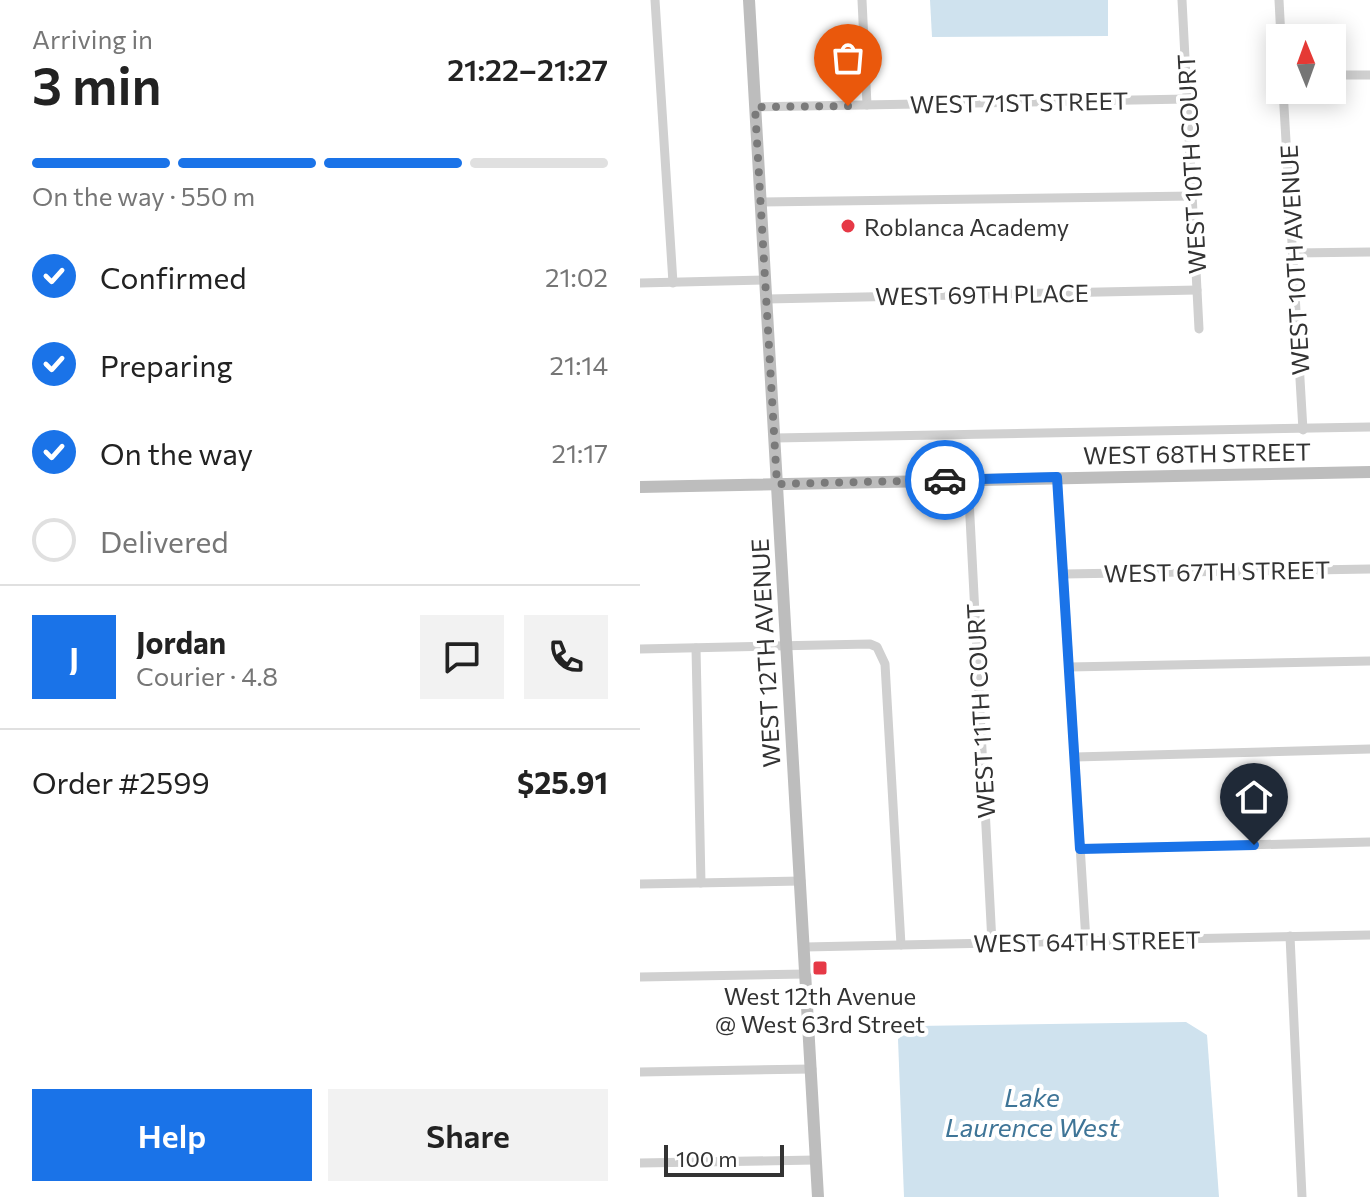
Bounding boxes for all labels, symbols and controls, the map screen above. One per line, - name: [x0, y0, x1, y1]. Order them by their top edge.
- text: Arriving in: [32, 23, 153, 54]
- pin: [814, 24, 882, 106]
- north arrow: [1266, 24, 1346, 104]
- map controls: [1266, 24, 1346, 104]
- icon: bag: [826, 36, 870, 80]
- text: 21:22–21:27: [447, 50, 608, 87]
- text: 3 min: [32, 52, 161, 116]
- street label: WEST 10TH COURT: [1171, 53, 1211, 275]
- street label: WEST 71ST STREET: [910, 86, 1128, 118]
- street label: WEST 10TH AVENUE: [1273, 144, 1315, 376]
- text: On the way · 550 m: [32, 180, 255, 211]
- place label: Roblanca Academy: [864, 212, 1069, 241]
- marker: Roblanca Academy: [839, 217, 857, 235]
- icon: check: [32, 254, 76, 298]
- text: Confirmed: [100, 258, 247, 295]
- text: 21:02: [545, 261, 608, 292]
- street label: WEST 69TH PLACE: [875, 278, 1089, 310]
- icon: check: [32, 342, 76, 386]
- text: Preparing: [100, 346, 233, 383]
- text: 21:14: [550, 349, 608, 380]
- icon: check: [32, 430, 76, 474]
- text: On the way: [100, 434, 253, 471]
- text: 21:17: [551, 437, 608, 468]
- street label: WEST 68TH STREET: [1083, 437, 1311, 469]
- courier: [905, 440, 985, 520]
- icon: car: [923, 458, 967, 502]
- text: Delivered: [100, 522, 229, 559]
- street label: WEST 12TH AVENUE: [745, 538, 785, 768]
- street label: WEST 67TH STREET: [1103, 555, 1331, 587]
- street label: WEST 11TH COURT: [960, 603, 1000, 819]
- button: chat: [420, 615, 504, 699]
- button: phone: [524, 615, 608, 699]
- text: Jordan: [136, 623, 226, 660]
- text: J: [69, 639, 79, 676]
- text: Courier · 4.8: [136, 660, 278, 691]
- text: Order #2599: [32, 763, 210, 800]
- text: $25.91: [517, 763, 608, 800]
- pin: [1220, 763, 1288, 845]
- icon: home: [1232, 775, 1276, 819]
- street label: WEST 64TH STREET: [973, 925, 1201, 957]
- marker: West 12th Avenue @ West 63rd Street: [811, 959, 829, 977]
- place label: West 12th Avenue @ West 63rd Street: [715, 981, 925, 1038]
- water label: Lake Laurence West: [945, 1081, 1120, 1142]
- button: Help: [32, 1089, 312, 1181]
- button: Share: [328, 1089, 608, 1181]
- scale bar: [664, 1141, 784, 1177]
- text: 100 m: [676, 1145, 738, 1172]

